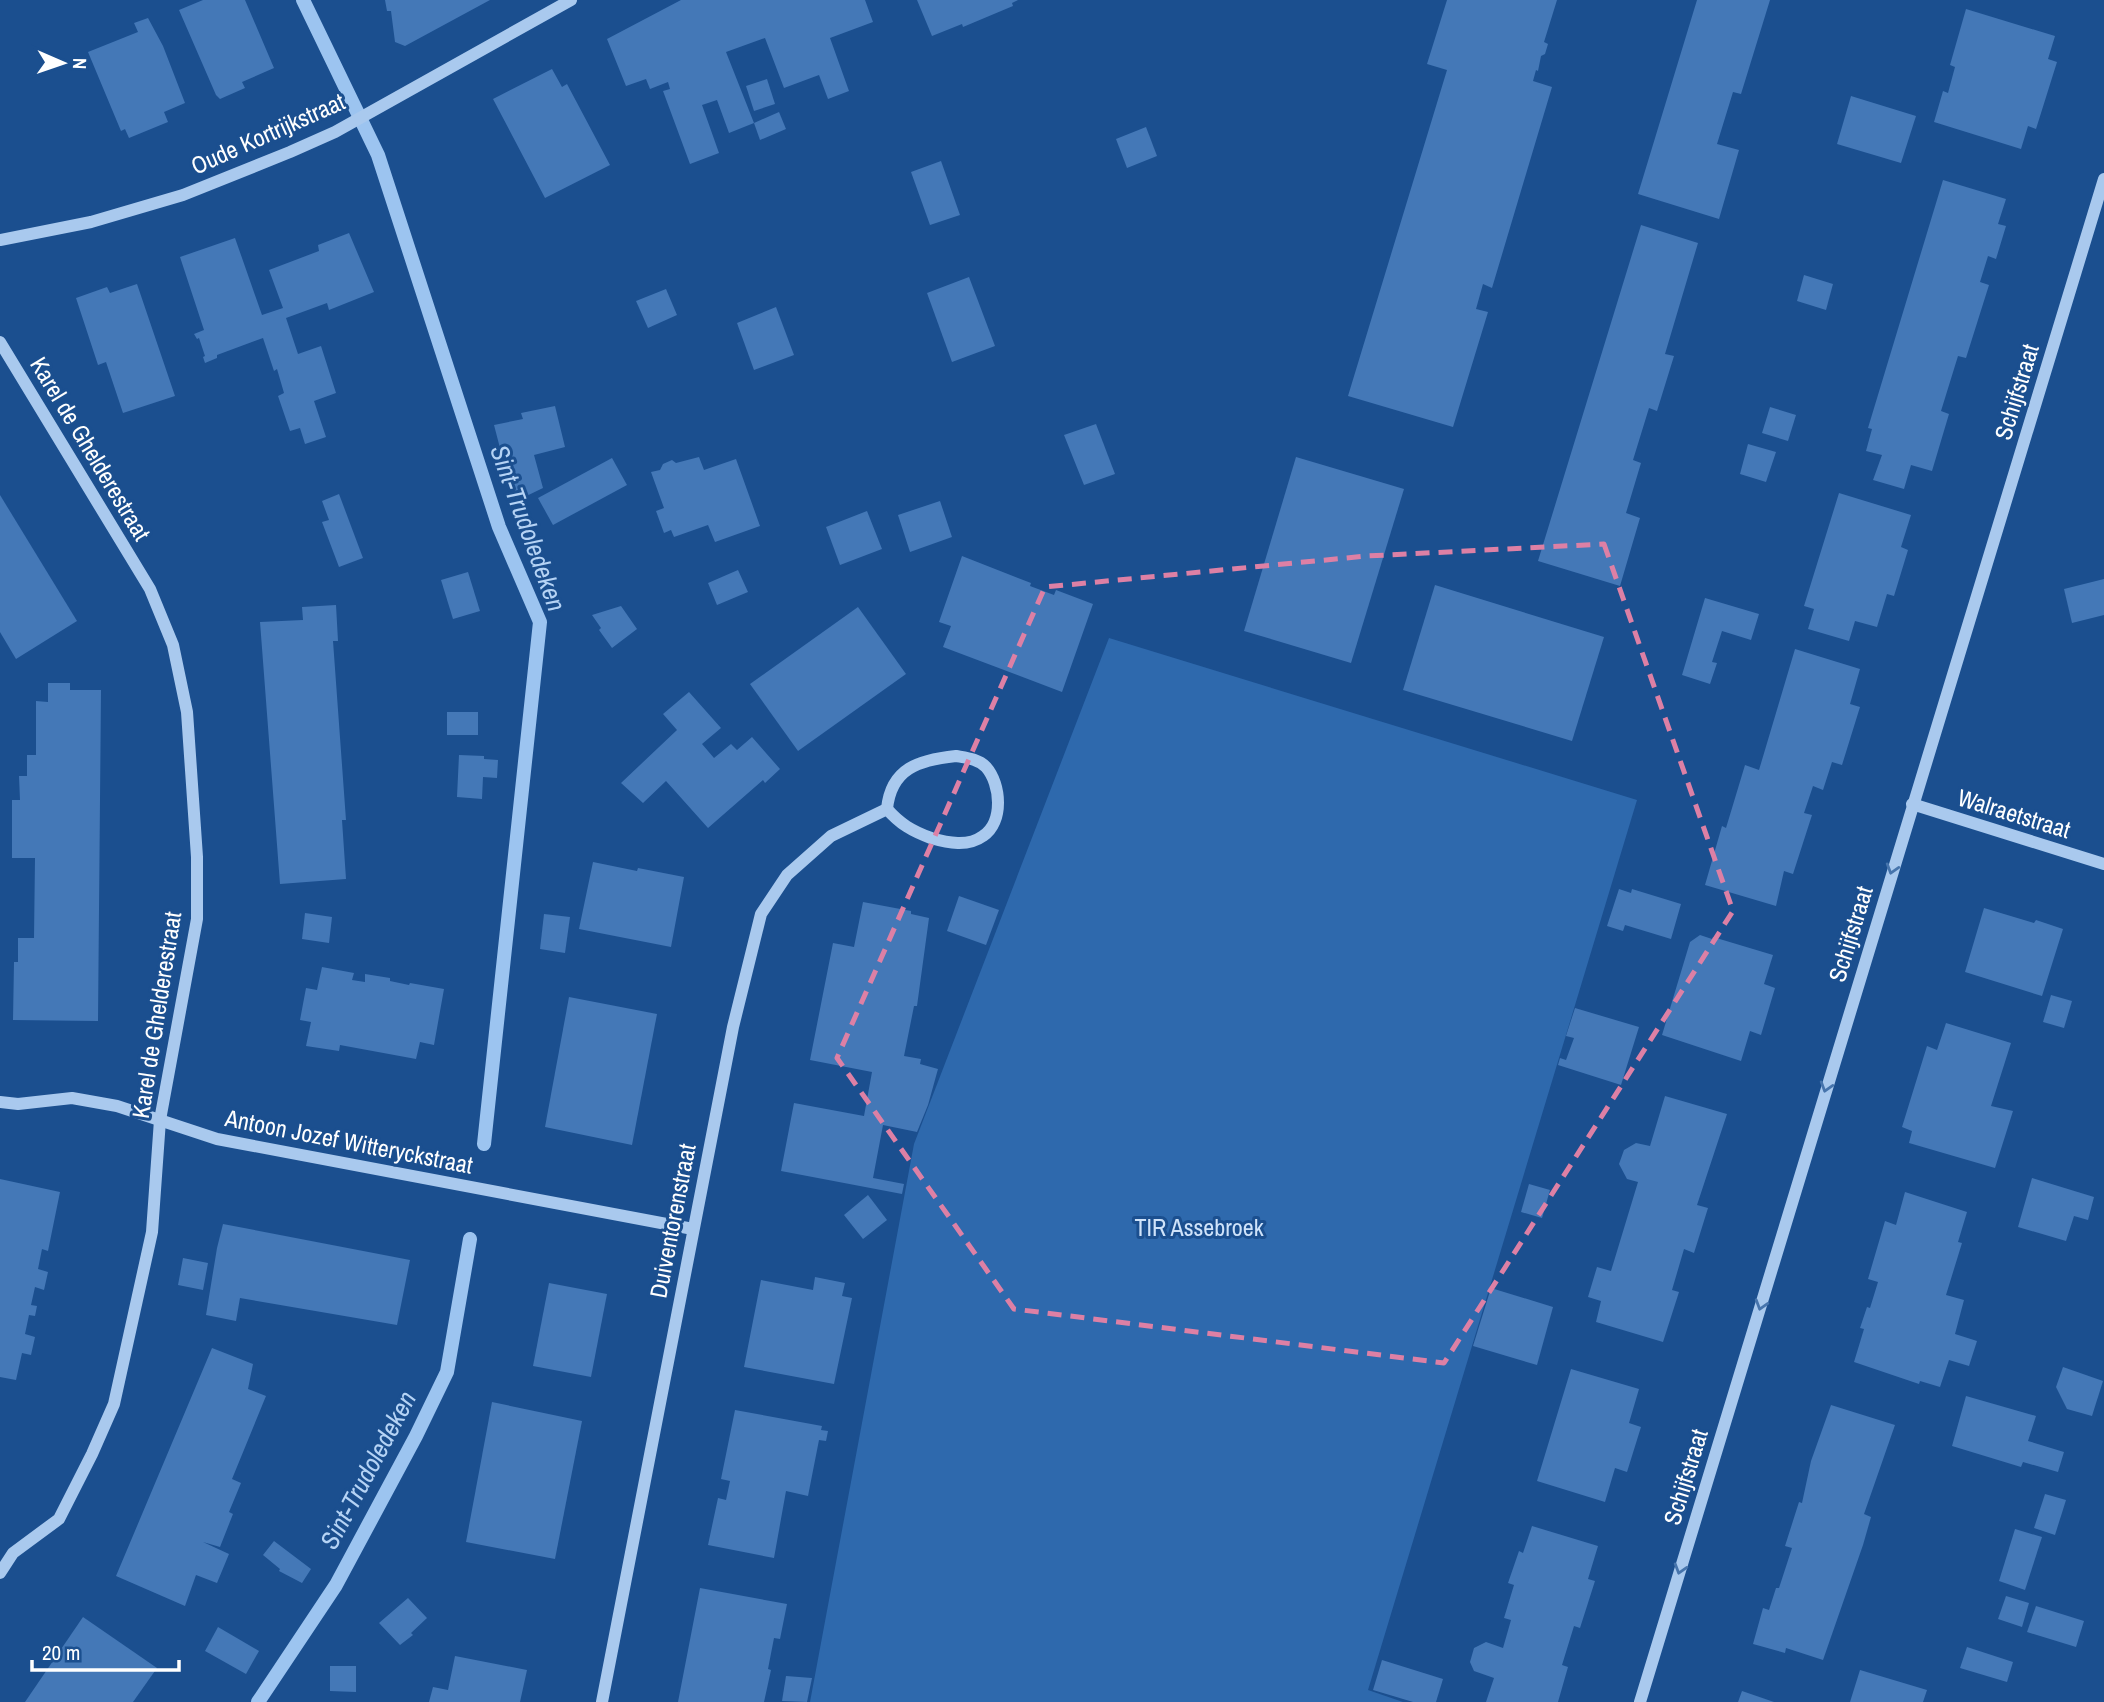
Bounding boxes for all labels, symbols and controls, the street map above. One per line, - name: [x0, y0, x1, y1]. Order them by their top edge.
- north arrow: [28, 28, 98, 98]
- text: N: [67, 58, 93, 70]
- street label: Oude Kortrijkstraat: [186, 85, 350, 181]
- street label: Schijfstraat: [1986, 339, 2046, 443]
- street label: Karel de Ghelderestraat: [23, 351, 159, 547]
- water label: Sint-Trudoledeken: [482, 440, 575, 616]
- street label: Walraetstraat: [1954, 781, 2075, 845]
- one-way arrow: [1886, 863, 1901, 875]
- street label: Schijfstraat: [1820, 881, 1880, 985]
- street label: Karel de Ghelderestraat: [124, 909, 188, 1121]
- one-way arrow: [1820, 1081, 1835, 1093]
- street label: Antoon Jozef Witteryckstraat: [222, 1101, 476, 1181]
- street label: Duiventorenstraat: [641, 1140, 703, 1301]
- park label: TIR Assebroek: [1134, 1211, 1264, 1243]
- one-way arrow: [1754, 1299, 1769, 1311]
- water label: Sint-Trudoledeken: [311, 1385, 424, 1555]
- street label: Schijfstraat: [1655, 1424, 1715, 1528]
- one-way arrow: [1674, 1563, 1689, 1575]
- scale bar: [32, 1628, 178, 1672]
- text: 20 m: [42, 1638, 80, 1667]

